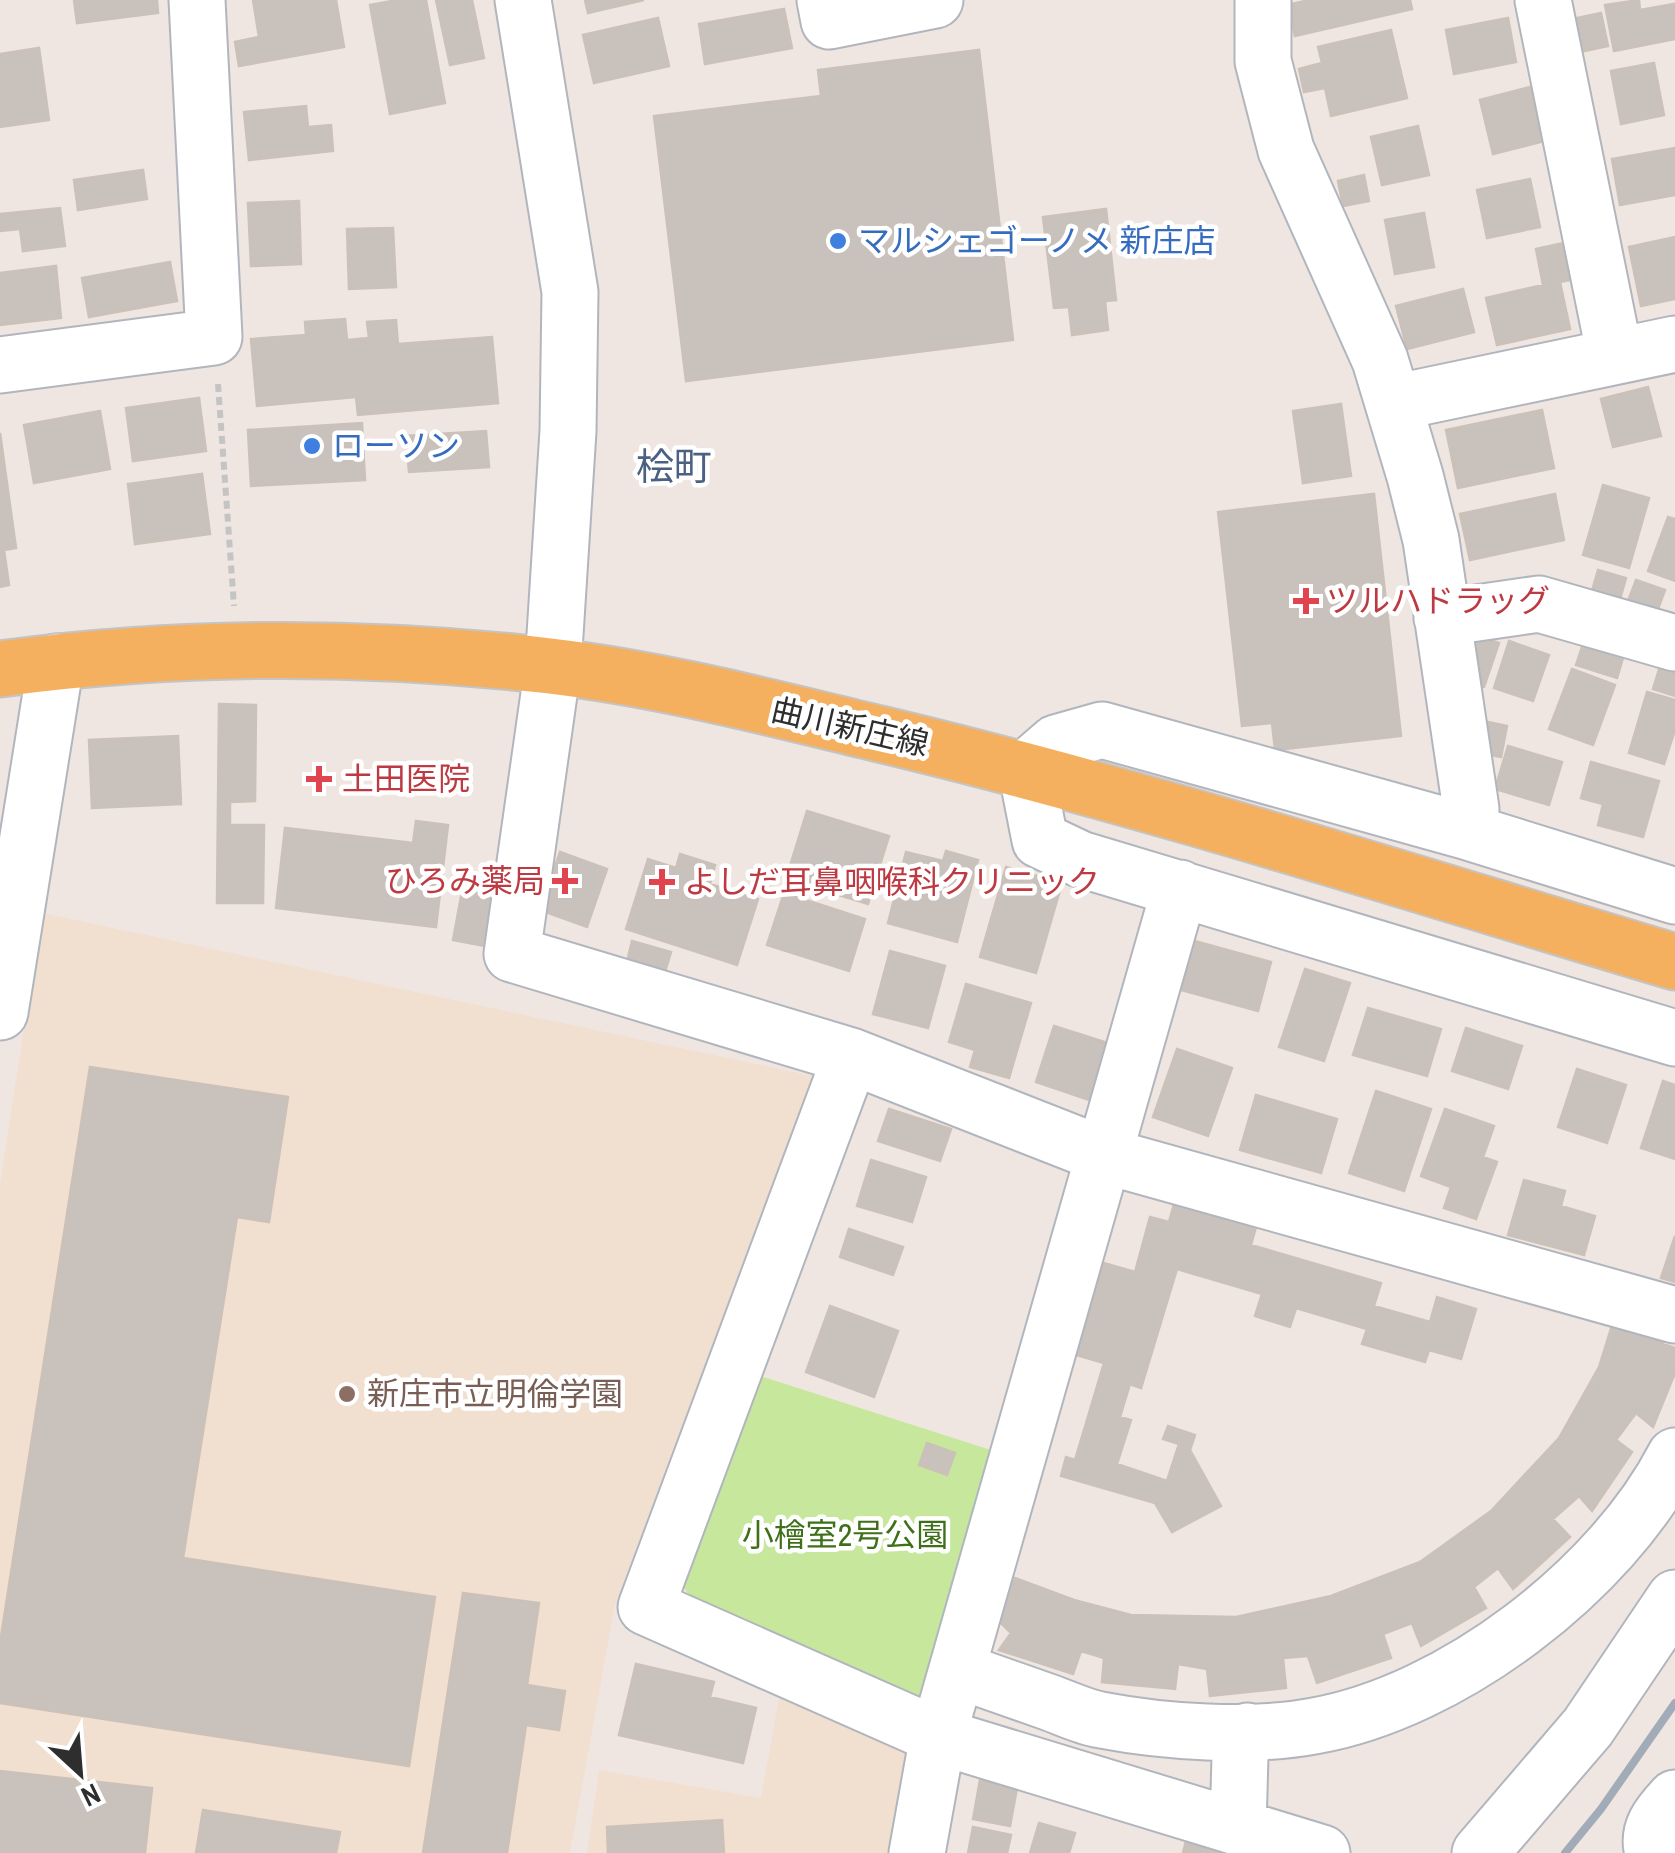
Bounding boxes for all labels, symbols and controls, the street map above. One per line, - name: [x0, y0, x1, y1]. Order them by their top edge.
- place label: マルシェゴーノメ 新庄店: [858, 219, 1215, 262]
- marker: マルシェゴーノメ 新庄店: [827, 230, 849, 252]
- place label: ローソン: [332, 424, 460, 467]
- marker: ローソン: [301, 435, 323, 457]
- district label: 桧町: [636, 441, 712, 492]
- place label: ツルハドラッグ: [1326, 579, 1550, 622]
- marker: ツルハドラッグ: [1295, 590, 1317, 612]
- street label: 曲川新庄線: [767, 688, 933, 765]
- place label: 土田医院: [342, 757, 470, 800]
- marker: 土田医院: [306, 766, 332, 792]
- place label: ひろみ薬局: [385, 859, 545, 902]
- place label: よしだ耳鼻咽喉科クリニック: [684, 860, 1100, 903]
- marker: よしだ耳鼻咽喉科クリニック: [649, 869, 675, 895]
- marker: ひろみ薬局: [554, 870, 576, 892]
- place label: 新庄市立明倫学園: [367, 1372, 623, 1415]
- marker: 新庄市立明倫学園: [336, 1383, 358, 1405]
- park label: 小檜室2号公園: [742, 1513, 948, 1556]
- north arrow: [30, 1723, 130, 1823]
- text: N: [75, 1775, 107, 1816]

